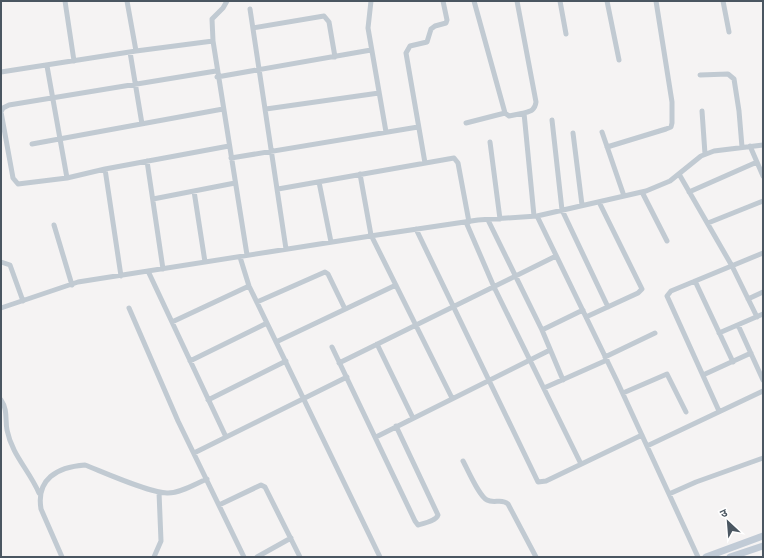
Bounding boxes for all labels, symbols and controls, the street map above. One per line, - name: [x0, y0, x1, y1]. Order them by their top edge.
- north arrow: [708, 502, 748, 542]
- text: उ: [718, 505, 730, 521]

